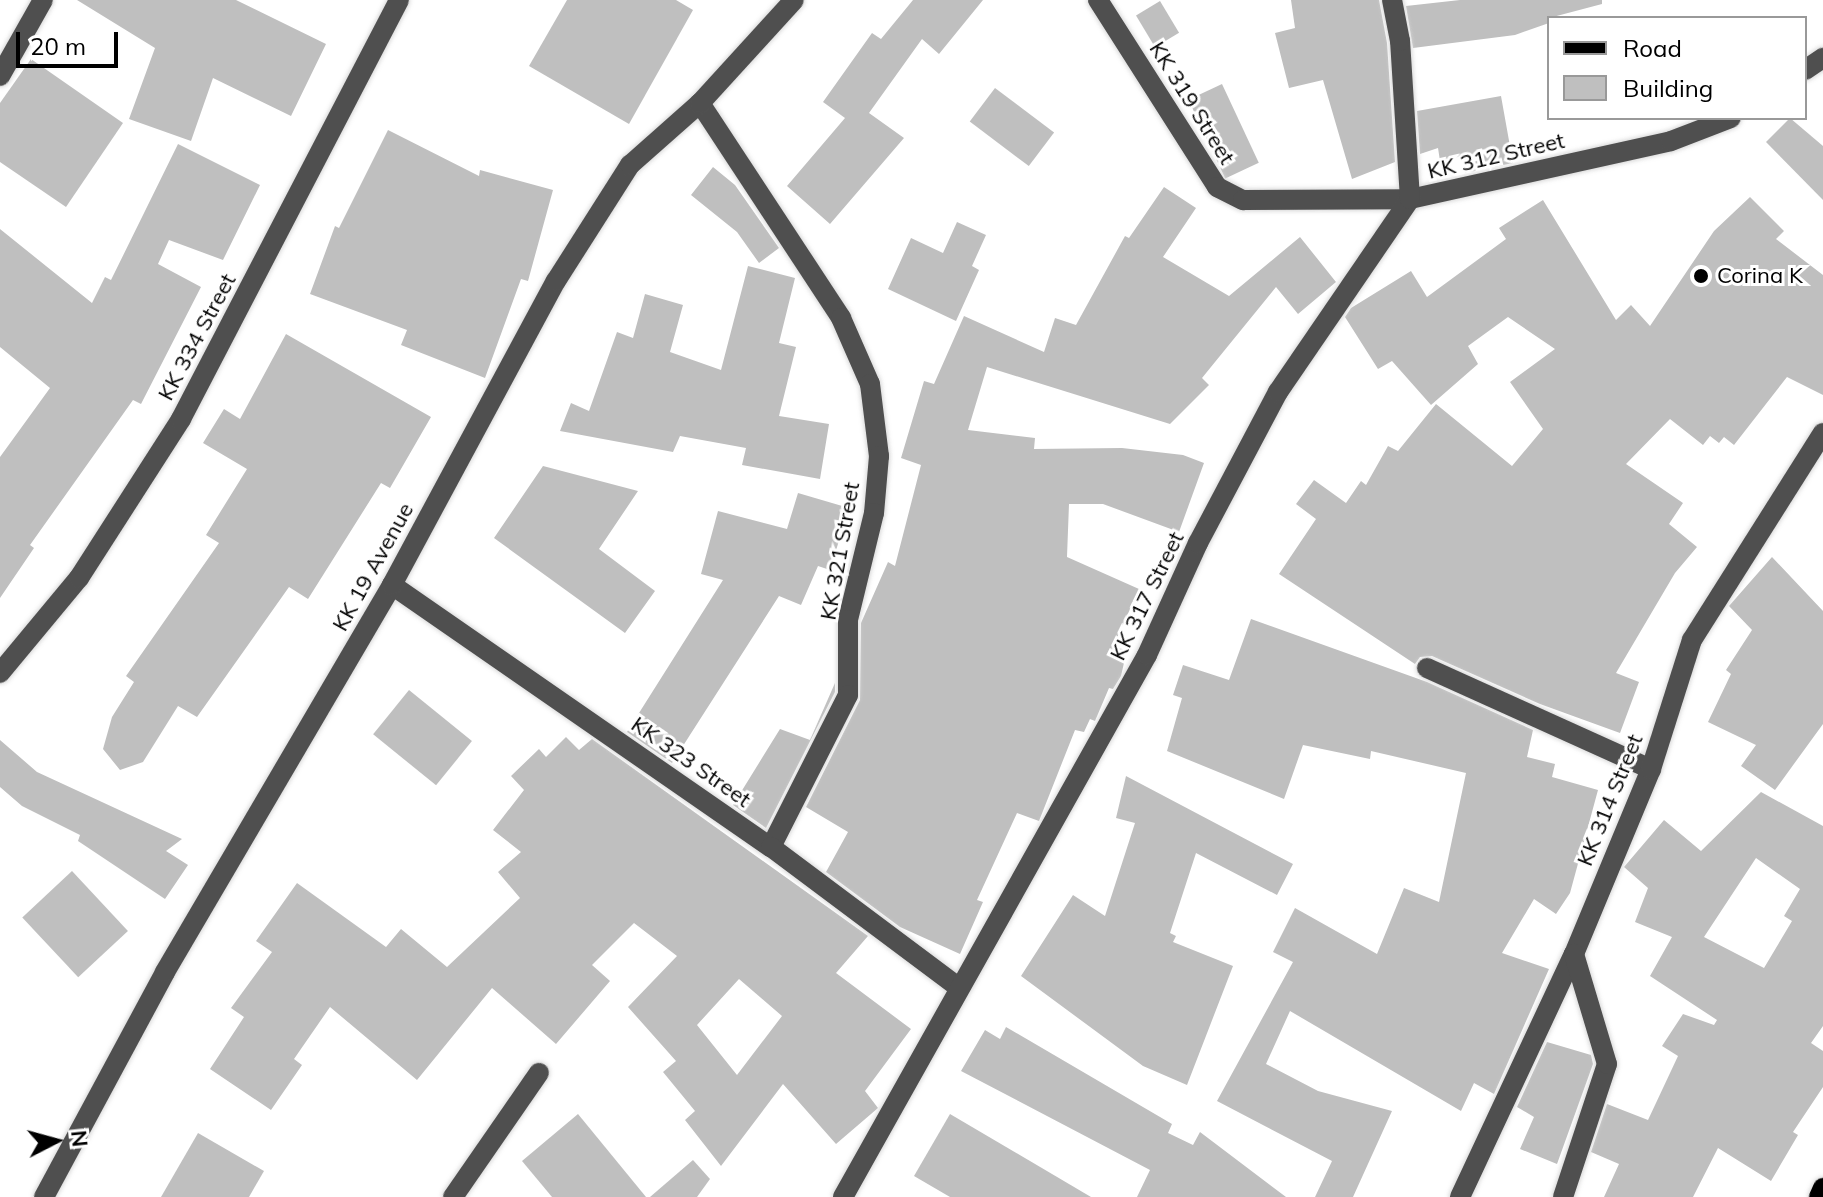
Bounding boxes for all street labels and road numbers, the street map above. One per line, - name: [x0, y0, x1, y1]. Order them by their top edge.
- street label: KK 319 Street: [1144, 37, 1240, 169]
- street label: KK 312 Street: [1425, 127, 1567, 185]
- street label: KK 334 Street: [153, 269, 241, 405]
- street label: KK 321 Street: [815, 480, 865, 622]
- street label: KK 19 Avenue: [327, 498, 419, 636]
- street label: KK 317 Street: [1104, 527, 1190, 665]
- street label: KK 323 Street: [626, 711, 756, 813]
- street label: KK 314 Street: [1572, 730, 1648, 870]

